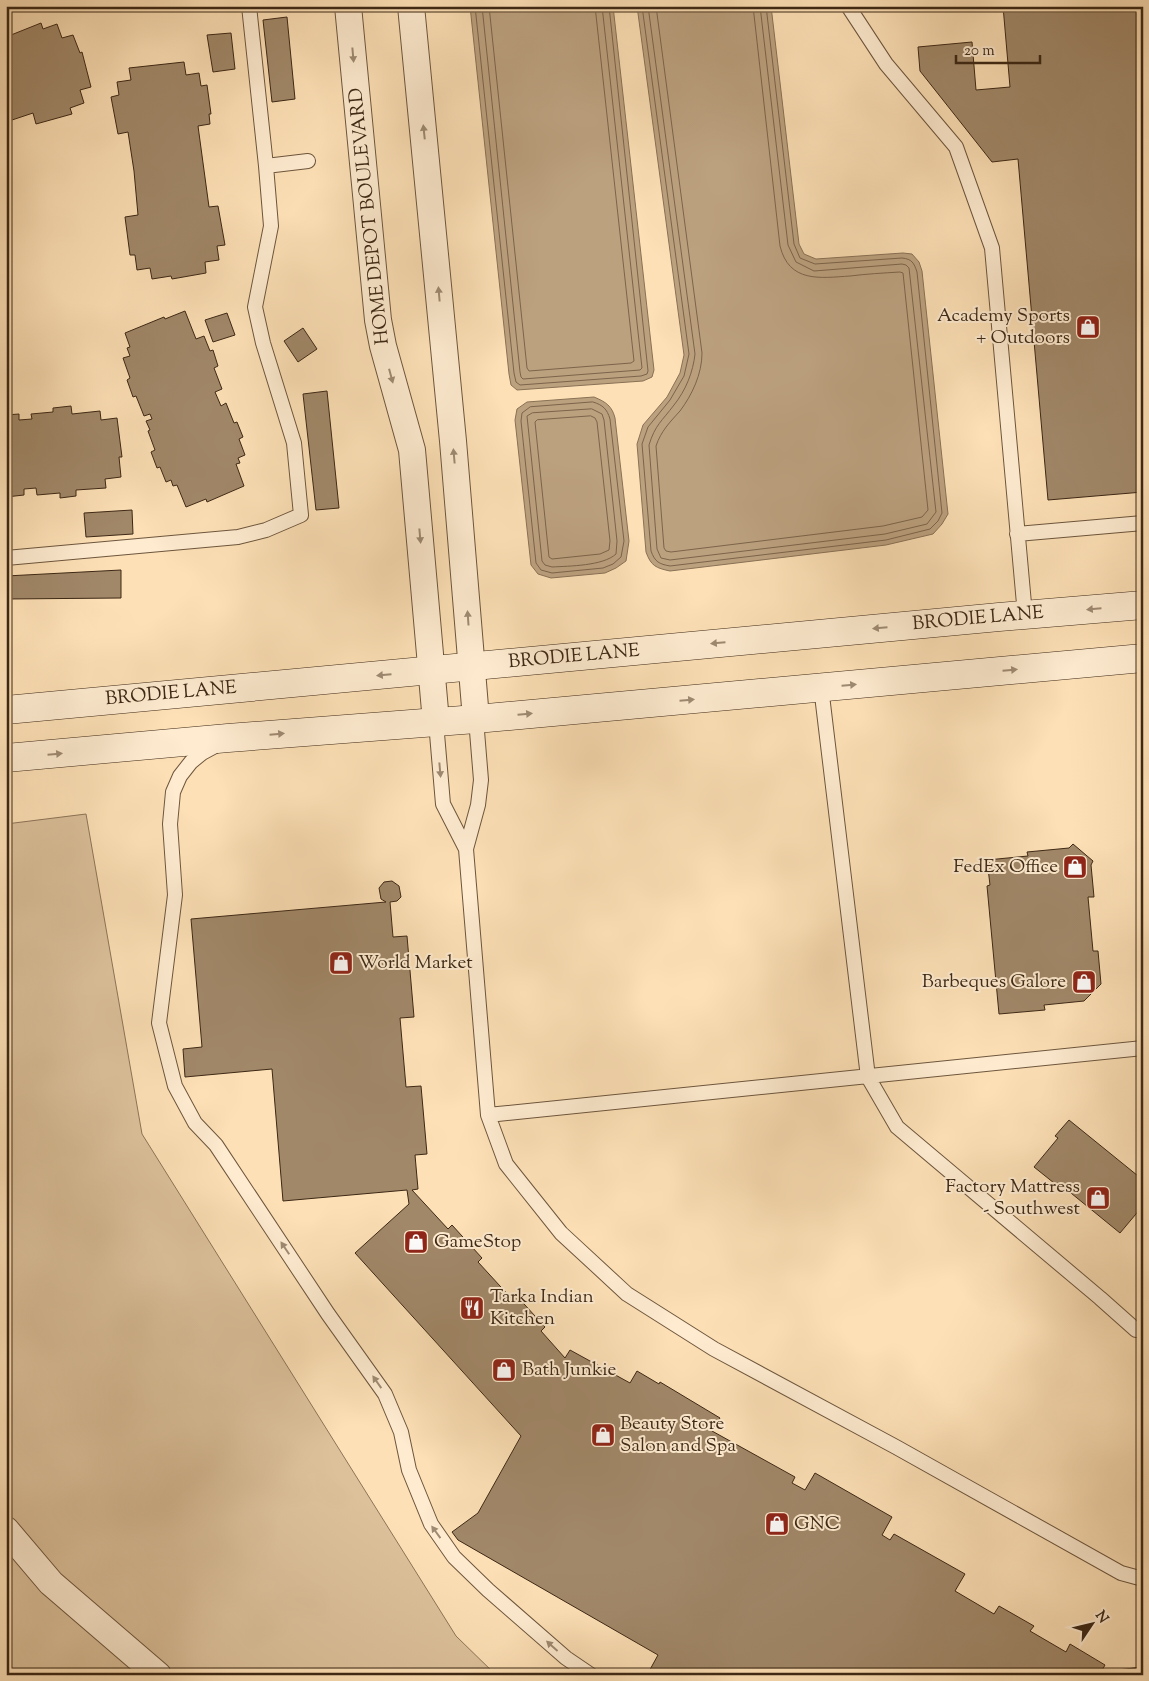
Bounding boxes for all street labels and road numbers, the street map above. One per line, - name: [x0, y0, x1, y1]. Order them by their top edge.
- street label: HOME DEPOT BOULEVARD: [343, 86, 397, 346]
- street label: BRODIE LANE: [911, 600, 1045, 638]
- street label: BRODIE LANE: [507, 638, 641, 676]
- street label: BRODIE LANE: [104, 675, 238, 713]

